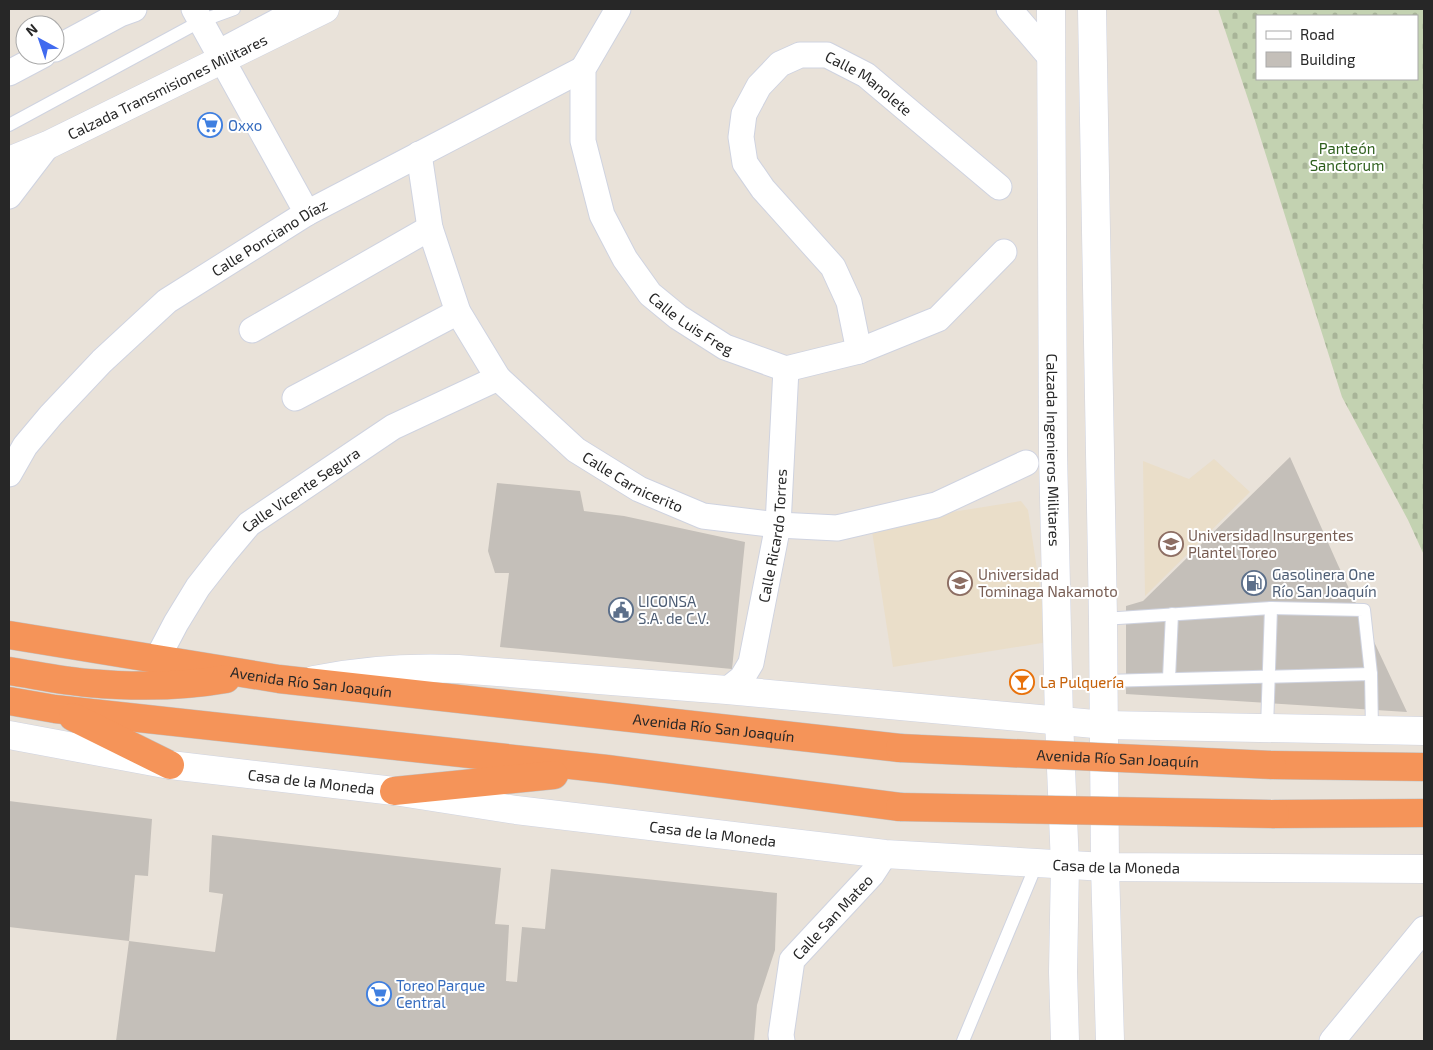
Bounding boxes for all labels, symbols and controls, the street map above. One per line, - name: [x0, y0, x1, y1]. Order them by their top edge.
- north arrow: [15, 15, 65, 65]
- legend: [1256, 15, 1418, 80]
- text: N: [22, 20, 41, 39]
- text: Road: [1300, 25, 1335, 43]
- street label: Calzada Transmisiones Militares: [64, 30, 270, 143]
- street label: Calle Manolete: [822, 47, 916, 119]
- text: Building: [1300, 50, 1356, 68]
- supermarket icon: Oxxo: [197, 112, 223, 138]
- place label: Oxxo: [228, 116, 262, 134]
- park label: Panteón Sanctorum: [1310, 139, 1384, 174]
- street label: Calle Ponciano Díaz: [208, 195, 330, 280]
- street label: Calle Luis Freg: [645, 288, 736, 358]
- street label: Calzada Ingenieros Militares: [1044, 354, 1064, 547]
- street label: Calle Vicente Segura: [237, 443, 363, 535]
- street label: Calle Carnicerito: [579, 447, 686, 516]
- street label: Calle Ricardo Torres: [754, 468, 790, 604]
- place label: Universidad Insurgentes Plantel Toreo: [1188, 526, 1354, 561]
- school or university icon: Universidad Insurgentes Plantel Toreo: [1158, 531, 1184, 557]
- place label: Universidad Tominaga Nakamoto: [978, 565, 1118, 600]
- place label: Gasolinera One Río San Joaquín: [1272, 565, 1377, 600]
- school or university icon: Universidad Tominaga Nakamoto: [947, 570, 973, 596]
- fuel station icon: Gasolinera One Río San Joaquín: [1241, 570, 1267, 596]
- place label: LICONSA S.A. de C.V.: [638, 592, 709, 627]
- public building icon: LICONSA S.A. de C.V.: [608, 597, 634, 623]
- street label: Avenida Río San Joaquín: [229, 662, 393, 700]
- bar icon: La Pulquería: [1009, 669, 1035, 695]
- place label: La Pulquería: [1040, 673, 1124, 691]
- street label: Avenida Río San Joaquín: [632, 709, 796, 745]
- street label: Avenida Río San Joaquín: [1036, 745, 1199, 771]
- street label: Casa de la Moneda: [247, 765, 376, 798]
- street label: Casa de la Moneda: [649, 817, 777, 850]
- street label: Casa de la Moneda: [1052, 855, 1180, 876]
- street label: Calle San Mateo: [788, 870, 876, 963]
- place label: Toreo Parque Central: [396, 976, 485, 1011]
- supermarket icon: Toreo Parque Central: [366, 981, 392, 1007]

